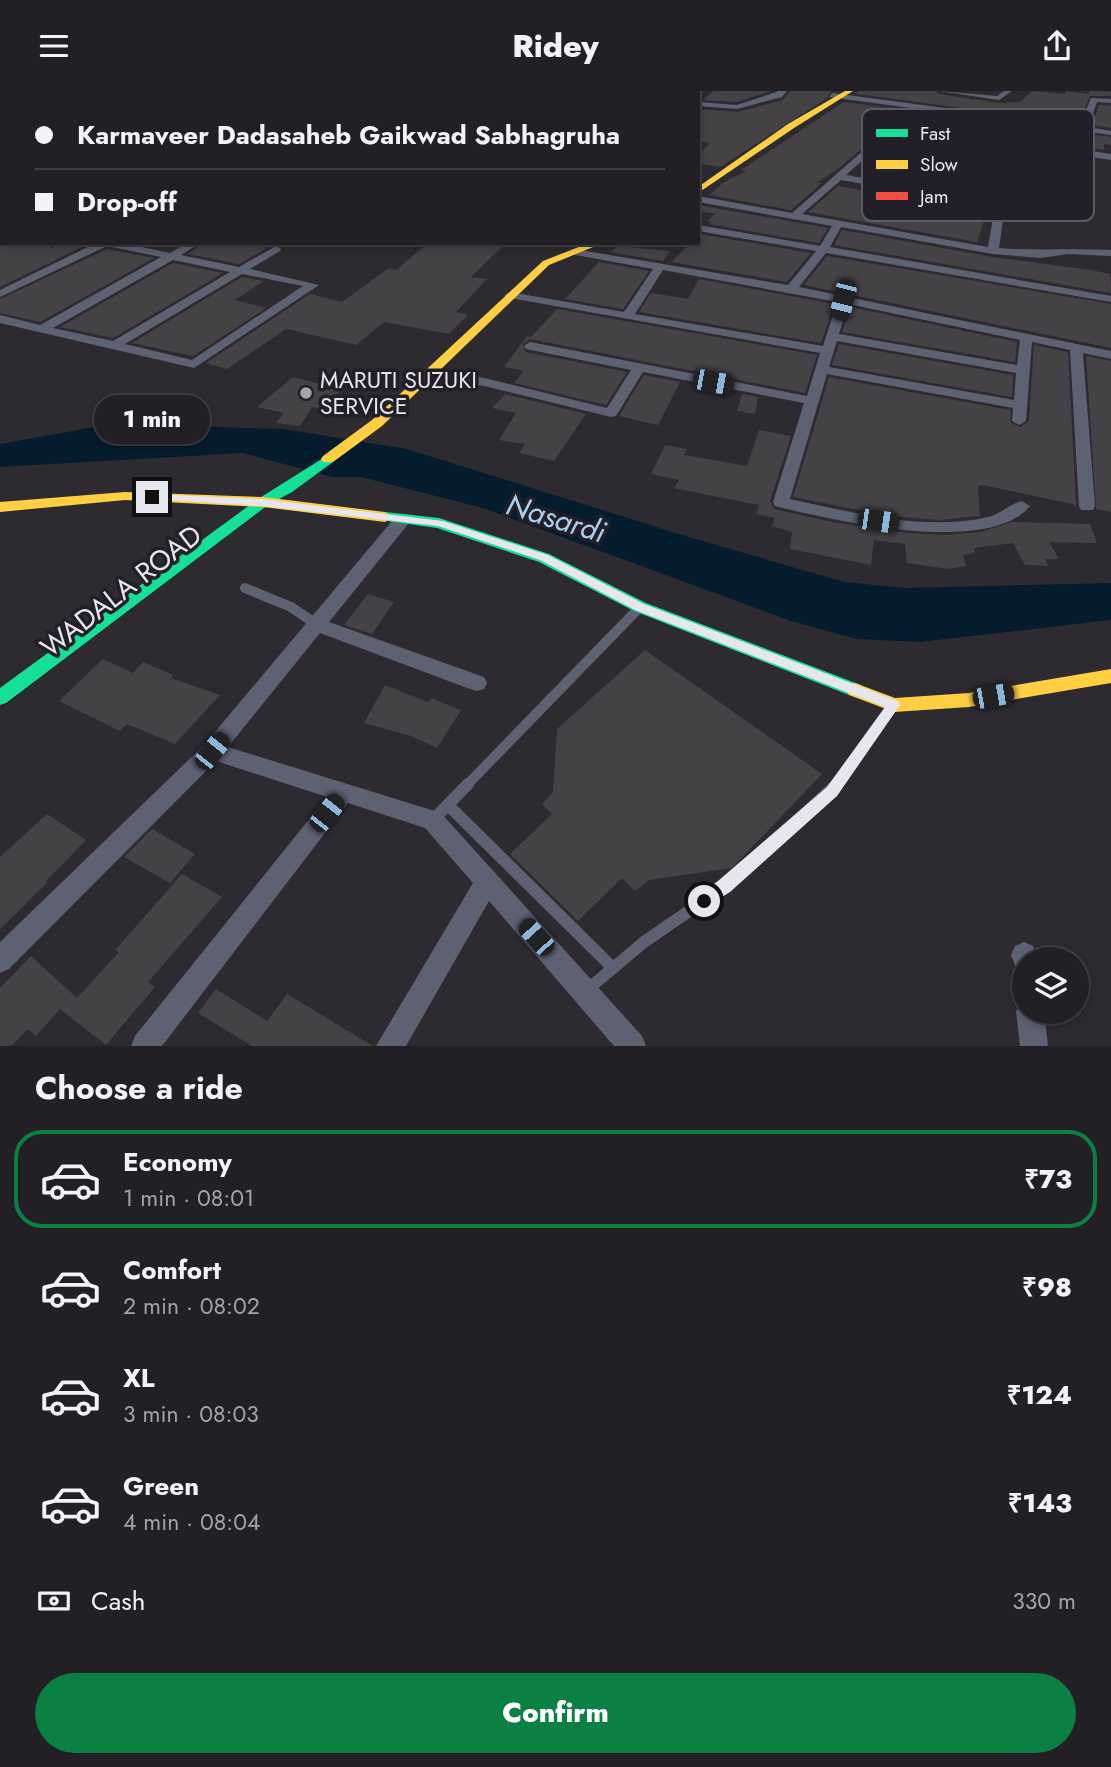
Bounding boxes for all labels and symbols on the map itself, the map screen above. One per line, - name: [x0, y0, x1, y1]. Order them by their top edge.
- legend: [862, 109, 1094, 221]
- text: Fast: [920, 120, 951, 147]
- text: Slow: [920, 151, 958, 178]
- text: Jam: [917, 183, 949, 210]
- car: [828, 277, 859, 323]
- place label: MARUTI SUZUKI SERVICE: [320, 363, 477, 423]
- car: [691, 368, 736, 396]
- marker: MARUTI SUZUKI SERVICE: [298, 385, 314, 401]
- callout: 1 min: [94, 395, 210, 445]
- route end: [136, 481, 168, 513]
- water label: Nasardi: [501, 483, 611, 554]
- car: [856, 508, 901, 534]
- street label: WADALA ROAD: [32, 515, 210, 667]
- car: [971, 682, 1016, 710]
- car: [191, 728, 234, 774]
- car: [306, 790, 349, 836]
- route start: [688, 885, 720, 917]
- car: [515, 914, 558, 960]

